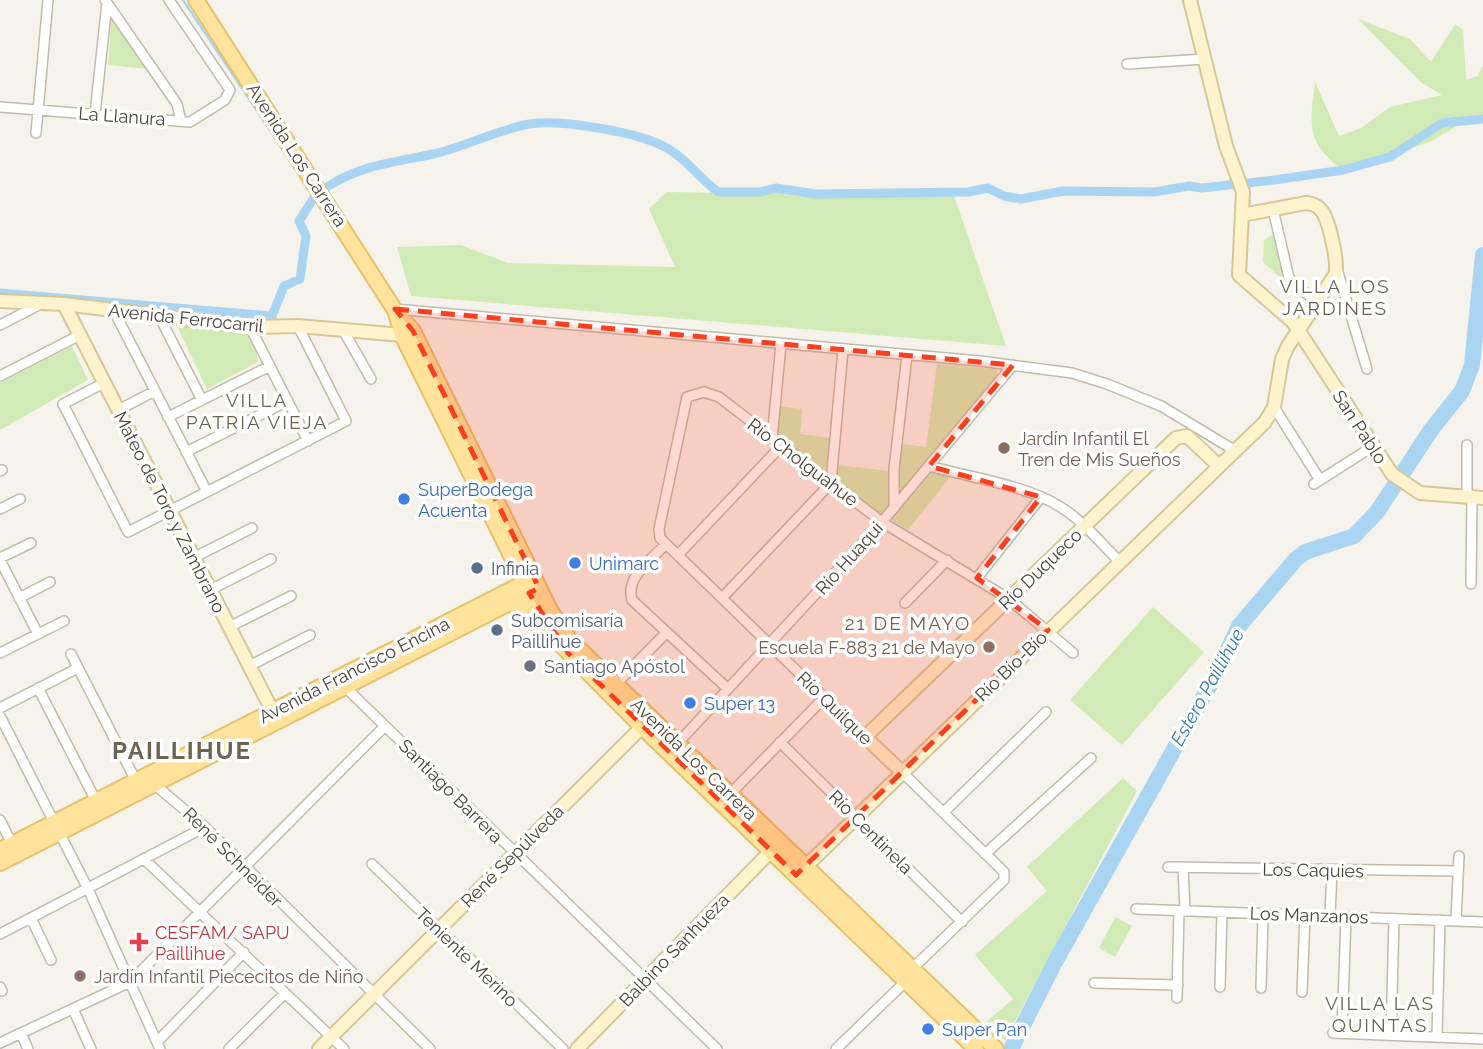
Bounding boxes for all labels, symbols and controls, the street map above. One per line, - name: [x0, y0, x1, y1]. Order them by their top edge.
- street label: Avenida Los Carrera: [243, 79, 351, 231]
- street label: La Llanura: [78, 102, 166, 130]
- district label: VILLA LOS JARDINES: [1279, 275, 1391, 319]
- street label: Avenida Ferrocarril: [107, 299, 265, 337]
- street label: San Pablo: [1328, 386, 1392, 468]
- district label: VILLA PATRIA VIEJA: [186, 389, 328, 433]
- street label: Mateo de Toro y Zambrano: [110, 408, 230, 617]
- street label: Río Cholguahue: [744, 414, 863, 511]
- place label: Jardín Infantil El Tren de Mis Sueños: [1018, 428, 1181, 470]
- marker: Jardín Infantil El Tren de Mis Sueños: [996, 440, 1012, 456]
- place label: SuperBodega Acuenta: [418, 479, 533, 521]
- marker: SuperBodega Acuenta: [396, 491, 412, 507]
- street label: Río Huaqui: [811, 517, 887, 599]
- street label: Río Duqueco: [994, 524, 1086, 614]
- place label: Unimarc: [589, 553, 659, 574]
- marker: Unimarc: [567, 555, 583, 571]
- place label: Infinia: [491, 558, 539, 579]
- marker: Infinia: [469, 560, 485, 576]
- place label: Subcomisaría Paillihue: [511, 610, 623, 652]
- district label: 21 DE MAYO: [845, 612, 971, 634]
- street label: Avenida Francisco Encina: [255, 613, 453, 727]
- marker: Subcomisaría Paillihue: [489, 622, 505, 638]
- water label: Estero Paillihue: [1166, 625, 1248, 749]
- street label: Río Bío-Bío: [971, 626, 1051, 705]
- place label: Escuela F-883 21 de Mayo: [758, 637, 975, 658]
- marker: Escuela F-883 21 de Mayo: [981, 639, 997, 655]
- place label: Santiago Apóstol: [544, 656, 685, 677]
- marker: Santiago Apóstol: [522, 658, 538, 674]
- street label: Río Quilque: [793, 667, 877, 749]
- street label: Avenida Los Carrera: [627, 693, 761, 825]
- place label: Super 13: [704, 693, 775, 714]
- marker: Super 13: [682, 695, 698, 711]
- street label: Santiago Barrera: [395, 735, 507, 847]
- district label: PAILLIHUE: [112, 736, 252, 765]
- street label: Río Centinela: [825, 786, 917, 878]
- street label: René Sepúlveda: [456, 800, 568, 912]
- street label: René Schneider: [179, 803, 288, 912]
- street label: Los Caquies: [1262, 859, 1364, 881]
- street label: Balbino Sanhueza: [615, 889, 733, 1011]
- street label: Los Manzanos: [1249, 902, 1369, 928]
- street label: Teniente Merino: [412, 903, 523, 1011]
- place label: CESFAM/ SAPU Paillihue: [155, 922, 290, 964]
- marker: CESFAM/ SAPU Paillihue: [129, 932, 149, 952]
- place label: Jardín Infantil Piececitos de Niño: [94, 966, 364, 987]
- marker: Jardín Infantil Piececitos de Niño: [72, 968, 88, 984]
- district label: VILLA LAS QUINTAS: [1325, 992, 1435, 1036]
- place label: Super Pan: [942, 1019, 1027, 1040]
- marker: Super Pan: [920, 1021, 936, 1037]

